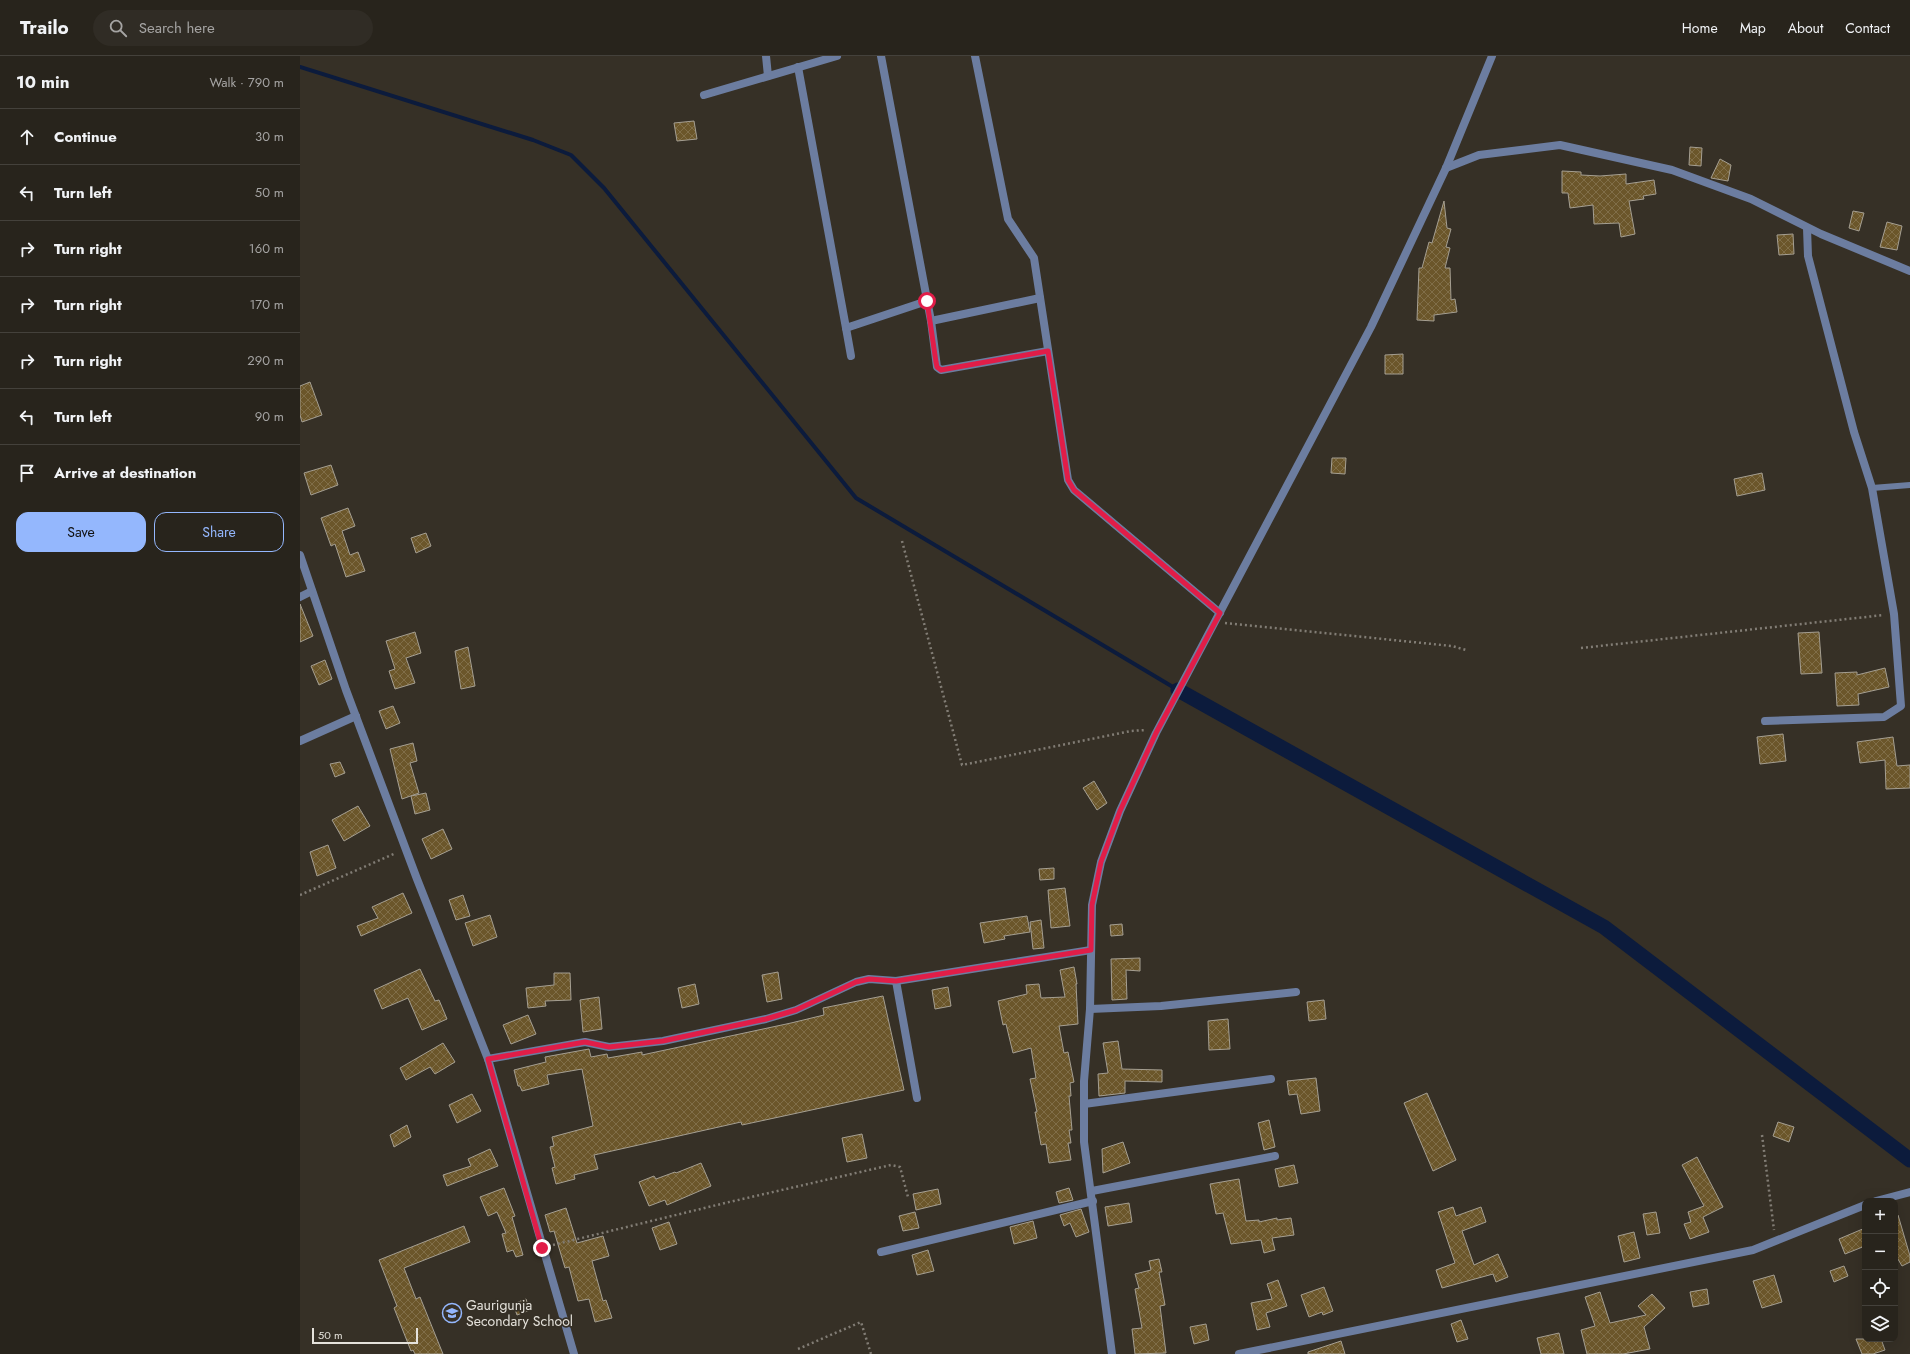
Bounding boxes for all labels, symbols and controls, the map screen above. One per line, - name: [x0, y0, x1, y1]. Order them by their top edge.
- search box: [93, 10, 373, 46]
- text: Trailo: [20, 14, 69, 41]
- icon: search: [107, 17, 129, 39]
- text: Search here: [139, 17, 215, 39]
- text: Home: [1682, 18, 1718, 38]
- text: Map: [1740, 18, 1766, 38]
- text: About: [1788, 18, 1823, 38]
- text: Contact: [1845, 18, 1890, 38]
- text: 10 min: [16, 70, 69, 94]
- text: Walk · 790 m: [210, 73, 284, 92]
- icon: ahead: [16, 126, 38, 148]
- text: Continue: [54, 126, 117, 148]
- text: 30 m: [255, 127, 284, 146]
- icon: left: [16, 182, 38, 204]
- text: Turn left: [54, 182, 112, 204]
- text: 50 m: [255, 183, 284, 202]
- icon: right: [16, 238, 38, 260]
- text: Turn right: [54, 238, 122, 260]
- text: 160 m: [249, 239, 284, 258]
- route start: [918, 292, 936, 310]
- icon: right: [16, 294, 38, 316]
- text: Turn right: [54, 294, 122, 316]
- text: 170 m: [249, 295, 284, 314]
- icon: right: [16, 350, 38, 372]
- text: Turn right: [54, 350, 122, 372]
- text: 290 m: [247, 351, 284, 370]
- icon: left: [16, 406, 38, 428]
- text: Turn left: [54, 406, 112, 428]
- text: 90 m: [255, 407, 284, 426]
- icon: arrive: [16, 462, 38, 484]
- text: Arrive at destination: [54, 462, 196, 484]
- button: Save: [16, 512, 146, 552]
- button: Share: [154, 512, 284, 552]
- map controls: [1862, 1198, 1898, 1342]
- button: +: [1862, 1198, 1898, 1234]
- button: −: [1862, 1234, 1898, 1270]
- route end: [533, 1239, 551, 1257]
- button: locate: [1862, 1270, 1898, 1306]
- place label: Gaurigunja Secondary School: [466, 1295, 573, 1331]
- school or university icon: Gaurigunja Secondary School: [441, 1302, 463, 1324]
- button: layers: [1862, 1306, 1898, 1342]
- scale bar: [312, 1326, 418, 1345]
- text: 50 m: [318, 1327, 343, 1343]

